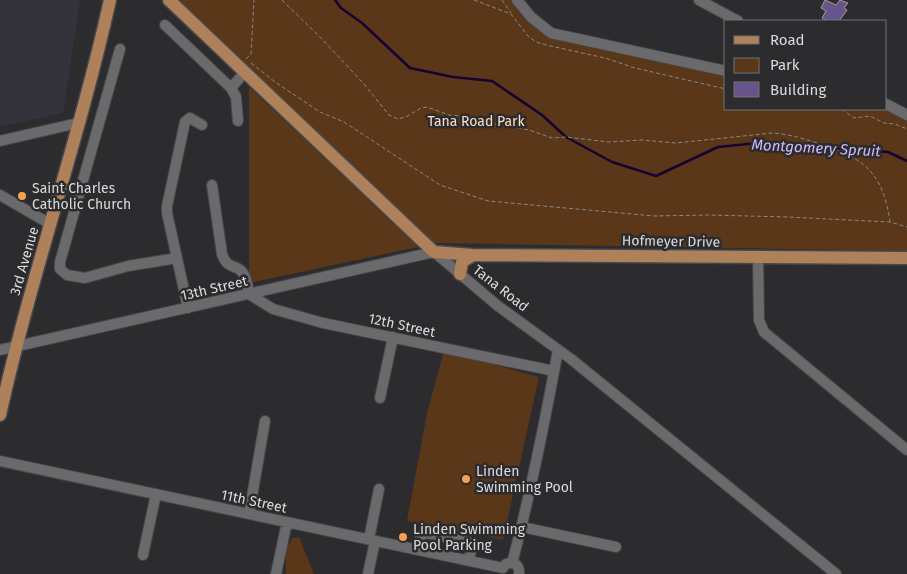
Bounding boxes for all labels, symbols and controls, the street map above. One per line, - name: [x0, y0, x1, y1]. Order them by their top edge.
- legend: [724, 20, 887, 110]
- text: Road: [770, 31, 805, 49]
- text: Park: [770, 56, 800, 74]
- text: Building: [770, 81, 826, 99]
- park label: Tana Road Park: [427, 113, 525, 130]
- water label: Montgomery Spruit: [751, 136, 882, 160]
- place label: Saint Charles Catholic Church: [32, 180, 131, 213]
- marker: Saint Charles Catholic Church: [16, 190, 28, 202]
- street label: 3rd Avenue: [7, 225, 42, 297]
- street label: Hofmeyer Drive: [622, 232, 720, 251]
- street label: Tana Road: [469, 261, 532, 315]
- street label: 13th Street: [179, 272, 250, 304]
- street label: 12th Street: [367, 310, 438, 341]
- place label: Linden Swimming Pool: [476, 463, 573, 496]
- marker: Linden Swimming Pool: [460, 473, 472, 485]
- street label: 11th Street: [219, 486, 289, 517]
- place label: Linden Swimming Pool Parking: [413, 521, 526, 554]
- marker: Linden Swimming Pool Parking: [397, 531, 409, 543]

